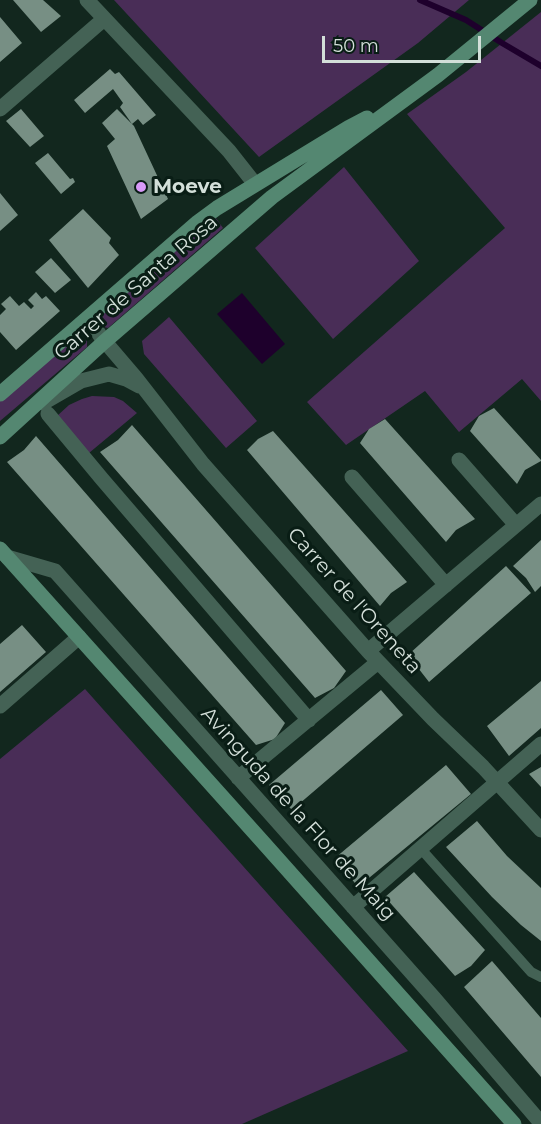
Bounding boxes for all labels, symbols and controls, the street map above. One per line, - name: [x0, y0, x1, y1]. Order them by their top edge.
- scale bar: [325, 24, 484, 62]
- text: 50 m: [333, 35, 379, 57]
- place label: Moeve: [153, 175, 222, 199]
- marker: Moeve: [134, 180, 148, 194]
- street label: Carrer de Santa Rosa: [49, 211, 223, 365]
- street label: Carrer de l'Oreneta: [282, 523, 426, 679]
- street label: Avinguda de la Flor de Maig: [196, 702, 400, 926]

